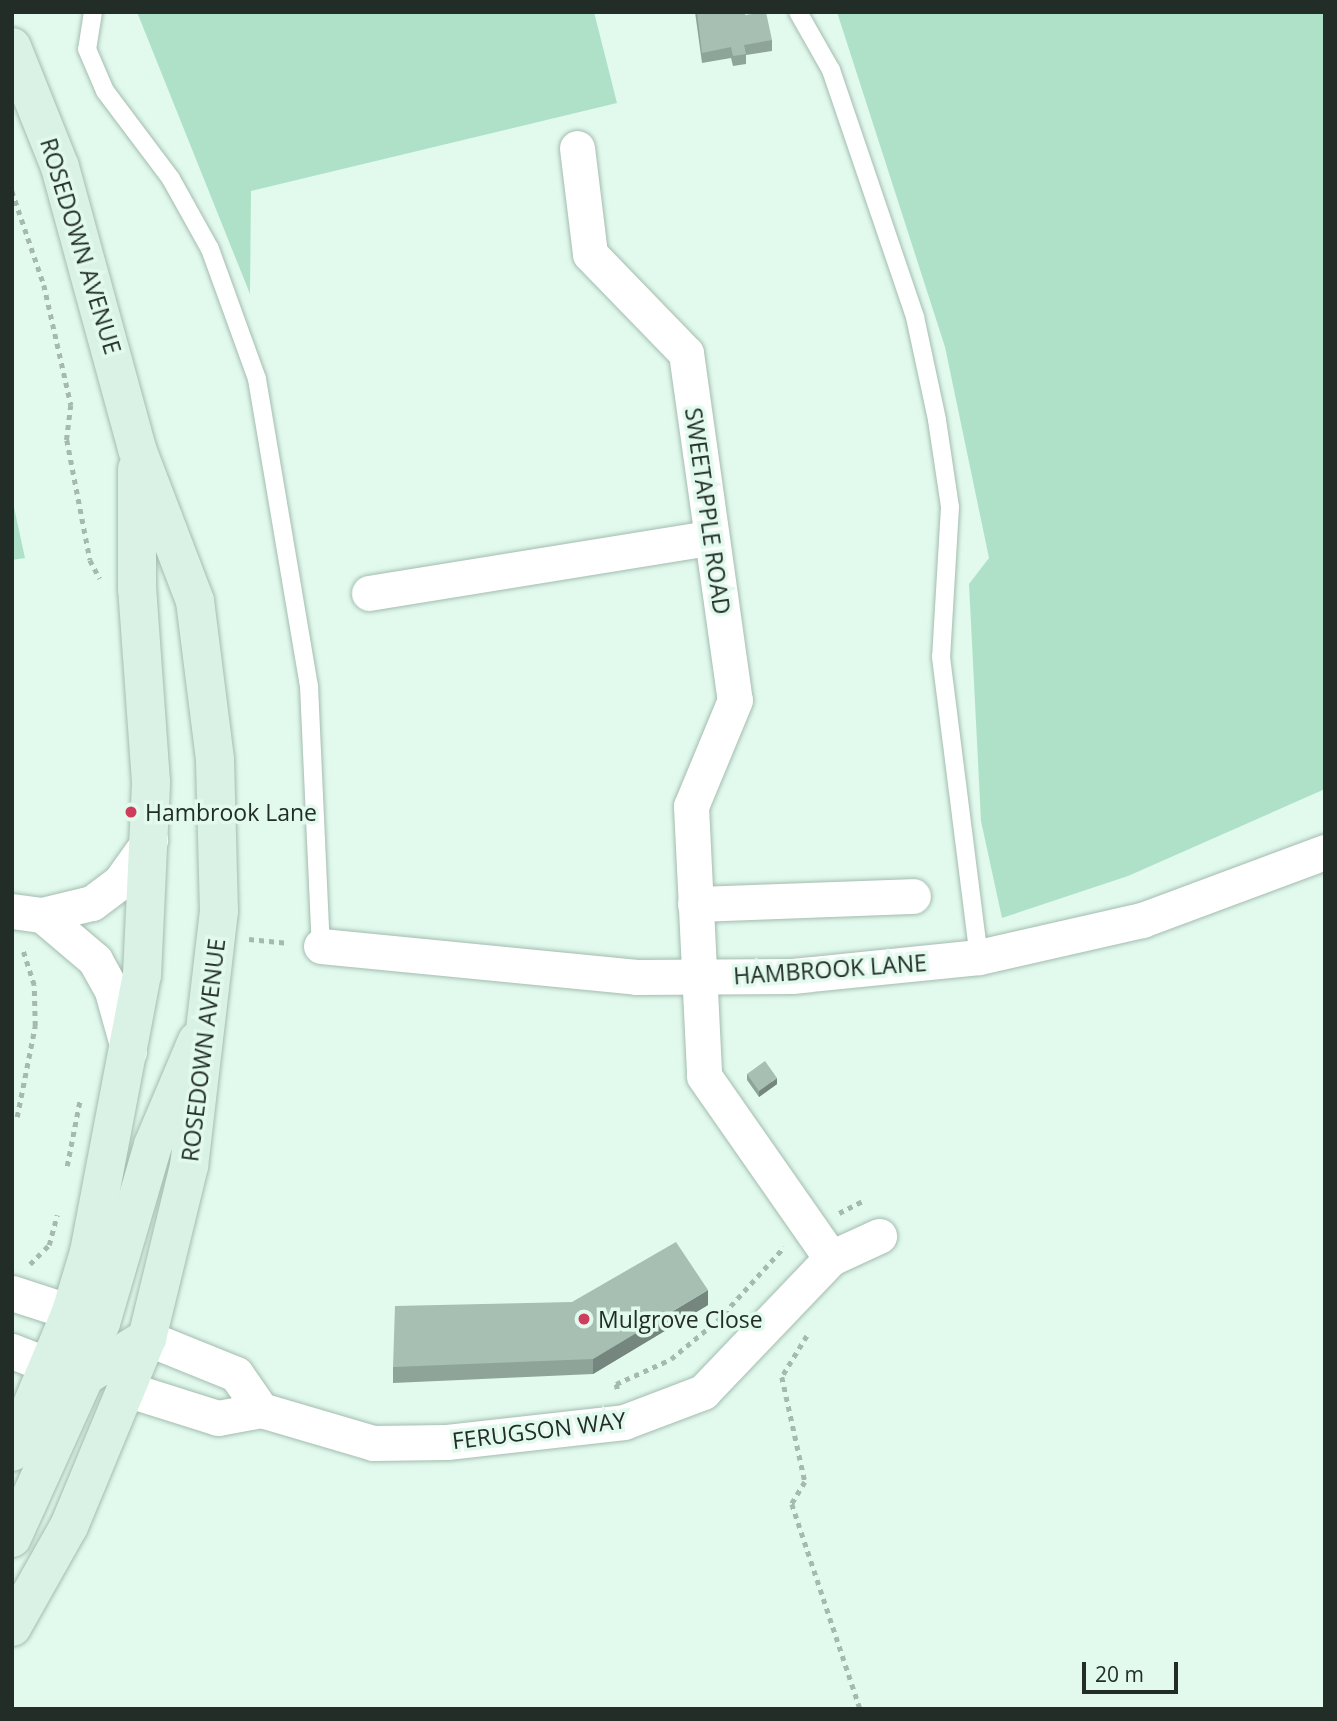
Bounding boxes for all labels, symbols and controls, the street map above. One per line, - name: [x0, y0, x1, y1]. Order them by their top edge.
- street label: ROSEDOWN AVENUE: [35, 135, 127, 357]
- street label: SWEETAPPLE ROAD: [680, 406, 736, 616]
- place label: Hambrook Lane: [145, 798, 317, 826]
- marker: Hambrook Lane: [123, 804, 139, 820]
- street label: ROSEDOWN AVENUE: [176, 937, 230, 1163]
- street label: HAMBROOK LANE: [732, 948, 928, 990]
- place label: Mulgrove Close: [598, 1305, 763, 1333]
- marker: Mulgrove Close: [576, 1311, 592, 1327]
- street label: FERUGSON WAY: [451, 1406, 627, 1454]
- scale bar: [1085, 1648, 1181, 1692]
- text: 20 m: [1095, 1660, 1144, 1688]

